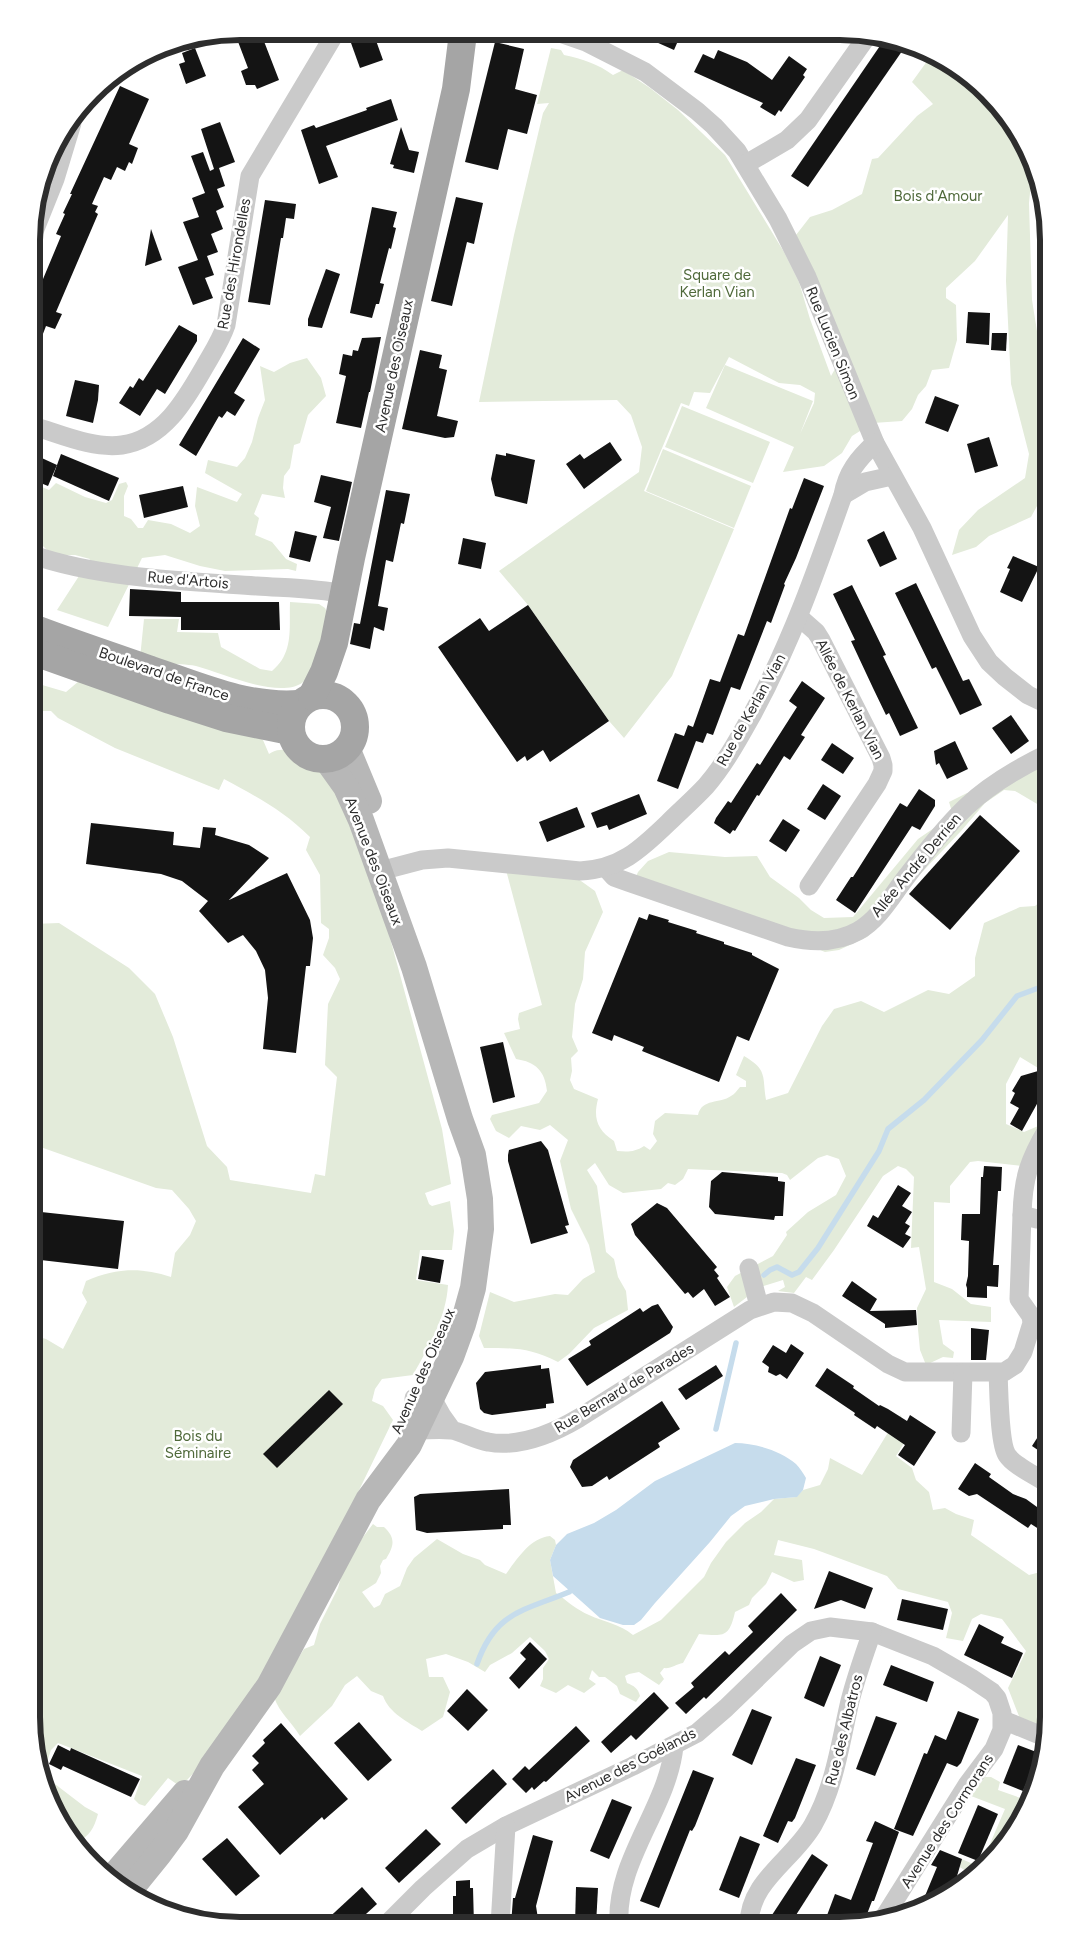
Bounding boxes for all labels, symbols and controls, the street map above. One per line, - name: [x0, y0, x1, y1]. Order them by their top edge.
- park label: Bois d'Amour: [894, 187, 982, 205]
- street label: Rue des Hirondelles: [214, 197, 254, 331]
- park label: Square de Kerlan Vian: [679, 266, 755, 301]
- street label: Rue Lucien Simon: [802, 284, 864, 402]
- street label: Avenue des Oiseaux: [371, 298, 417, 434]
- street label: Rue d'Artois: [147, 567, 229, 593]
- street label: Allée de Kerlan Vian: [812, 636, 888, 762]
- street label: Boulevard de France: [97, 643, 231, 705]
- street label: Rue de Kerlan Vian: [713, 651, 789, 769]
- street label: Avenue des Oiseaux: [341, 794, 407, 928]
- street label: Allée André Derrien: [867, 809, 965, 921]
- street label: Avenue des Oiseaux: [387, 1305, 459, 1437]
- street label: Rue Bernard de Parades: [551, 1339, 697, 1437]
- park label: Bois du Séminaire: [165, 1427, 231, 1462]
- street label: Rue des Albatros: [822, 1673, 866, 1787]
- street label: Avenue des Goélands: [561, 1724, 699, 1806]
- street label: Avenue des Cormorans: [897, 1751, 997, 1891]

